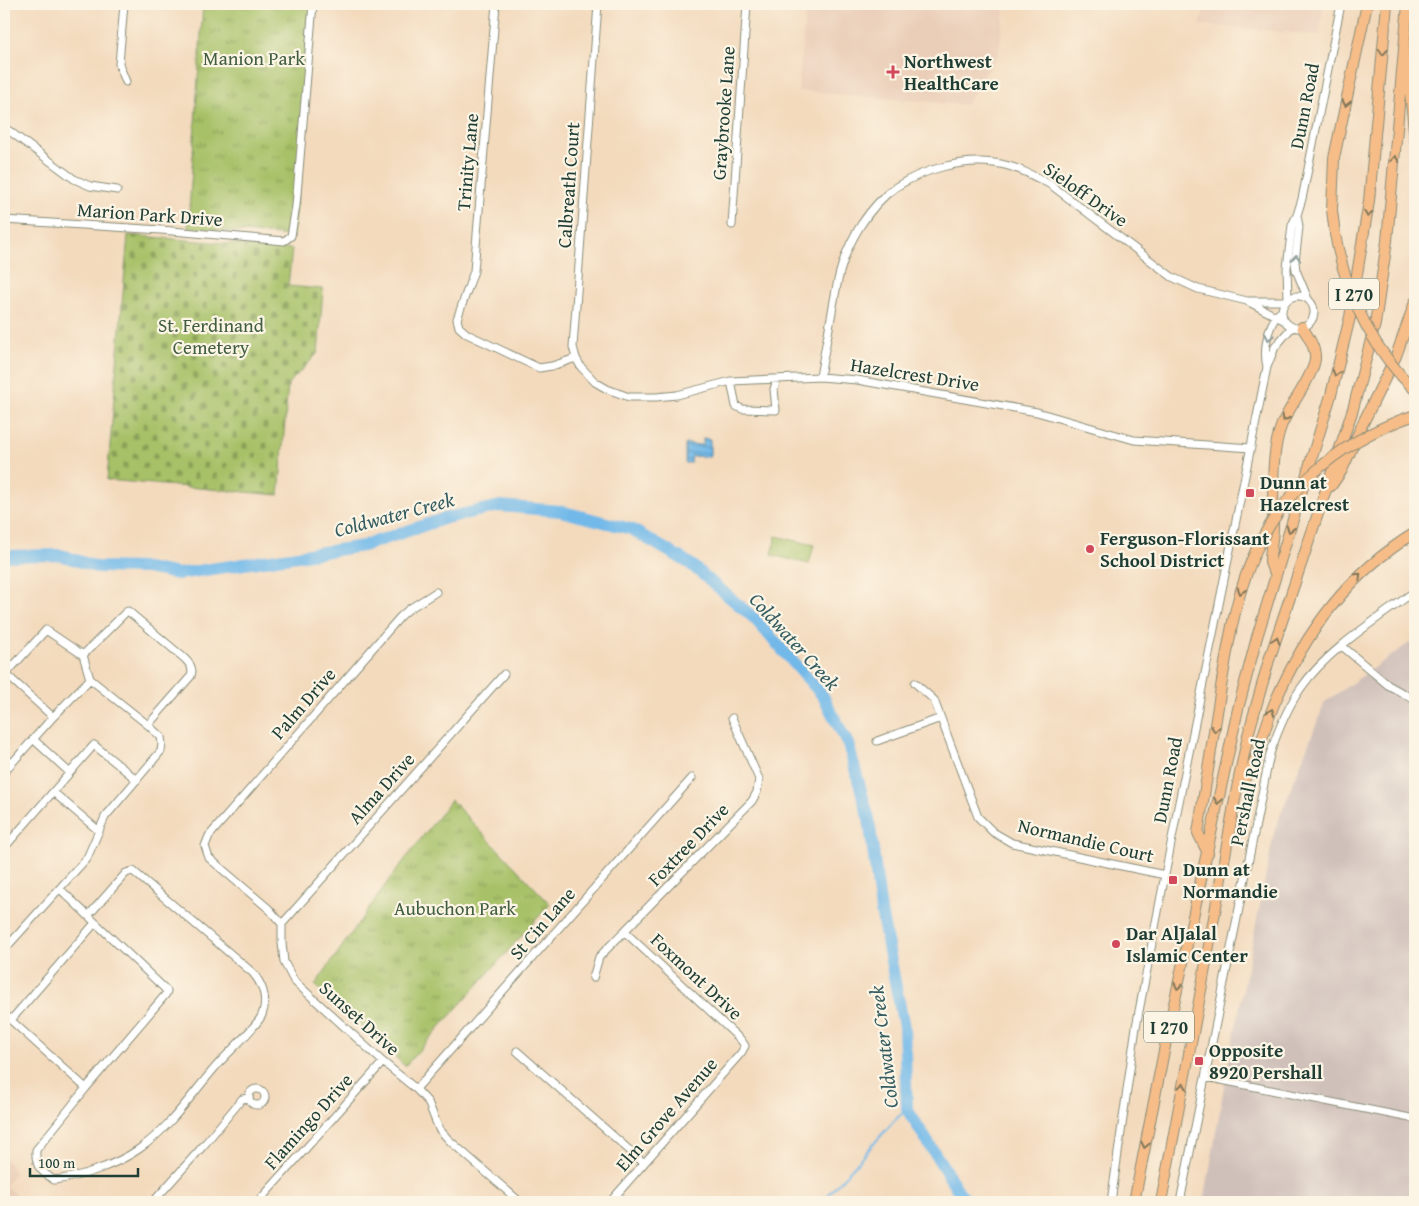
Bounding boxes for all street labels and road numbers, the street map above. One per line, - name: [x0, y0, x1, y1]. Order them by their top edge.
- street label: Graybrooke Lane: [704, 45, 742, 181]
- street label: Dunn Road: [1282, 60, 1326, 151]
- street label: Trinity Lane: [449, 112, 485, 212]
- street label: Calbreath Court: [550, 121, 586, 249]
- street label: Sieloff Drive: [1038, 155, 1134, 233]
- street label: Marion Park Drive: [76, 195, 224, 233]
- road number: I 270: [1329, 278, 1379, 310]
- street label: Hazelcrest Drive: [849, 350, 982, 398]
- street label: Palm Drive: [264, 661, 342, 745]
- street label: Dunn Road: [1145, 734, 1189, 825]
- street label: Pershall Road: [1222, 735, 1272, 848]
- street label: Alma Drive: [341, 746, 421, 830]
- street label: Foxtree Drive: [641, 796, 735, 892]
- street label: Normandie Court: [1015, 811, 1157, 869]
- street label: St Cin Lane: [502, 880, 582, 966]
- street label: Foxmont Drive: [645, 926, 749, 1026]
- street label: Sunset Drive: [313, 974, 407, 1062]
- road number: I 270: [1144, 1012, 1194, 1042]
- street label: Elm Grove Avenue: [608, 1051, 724, 1177]
- street label: Flamingo Drive: [257, 1067, 359, 1175]

